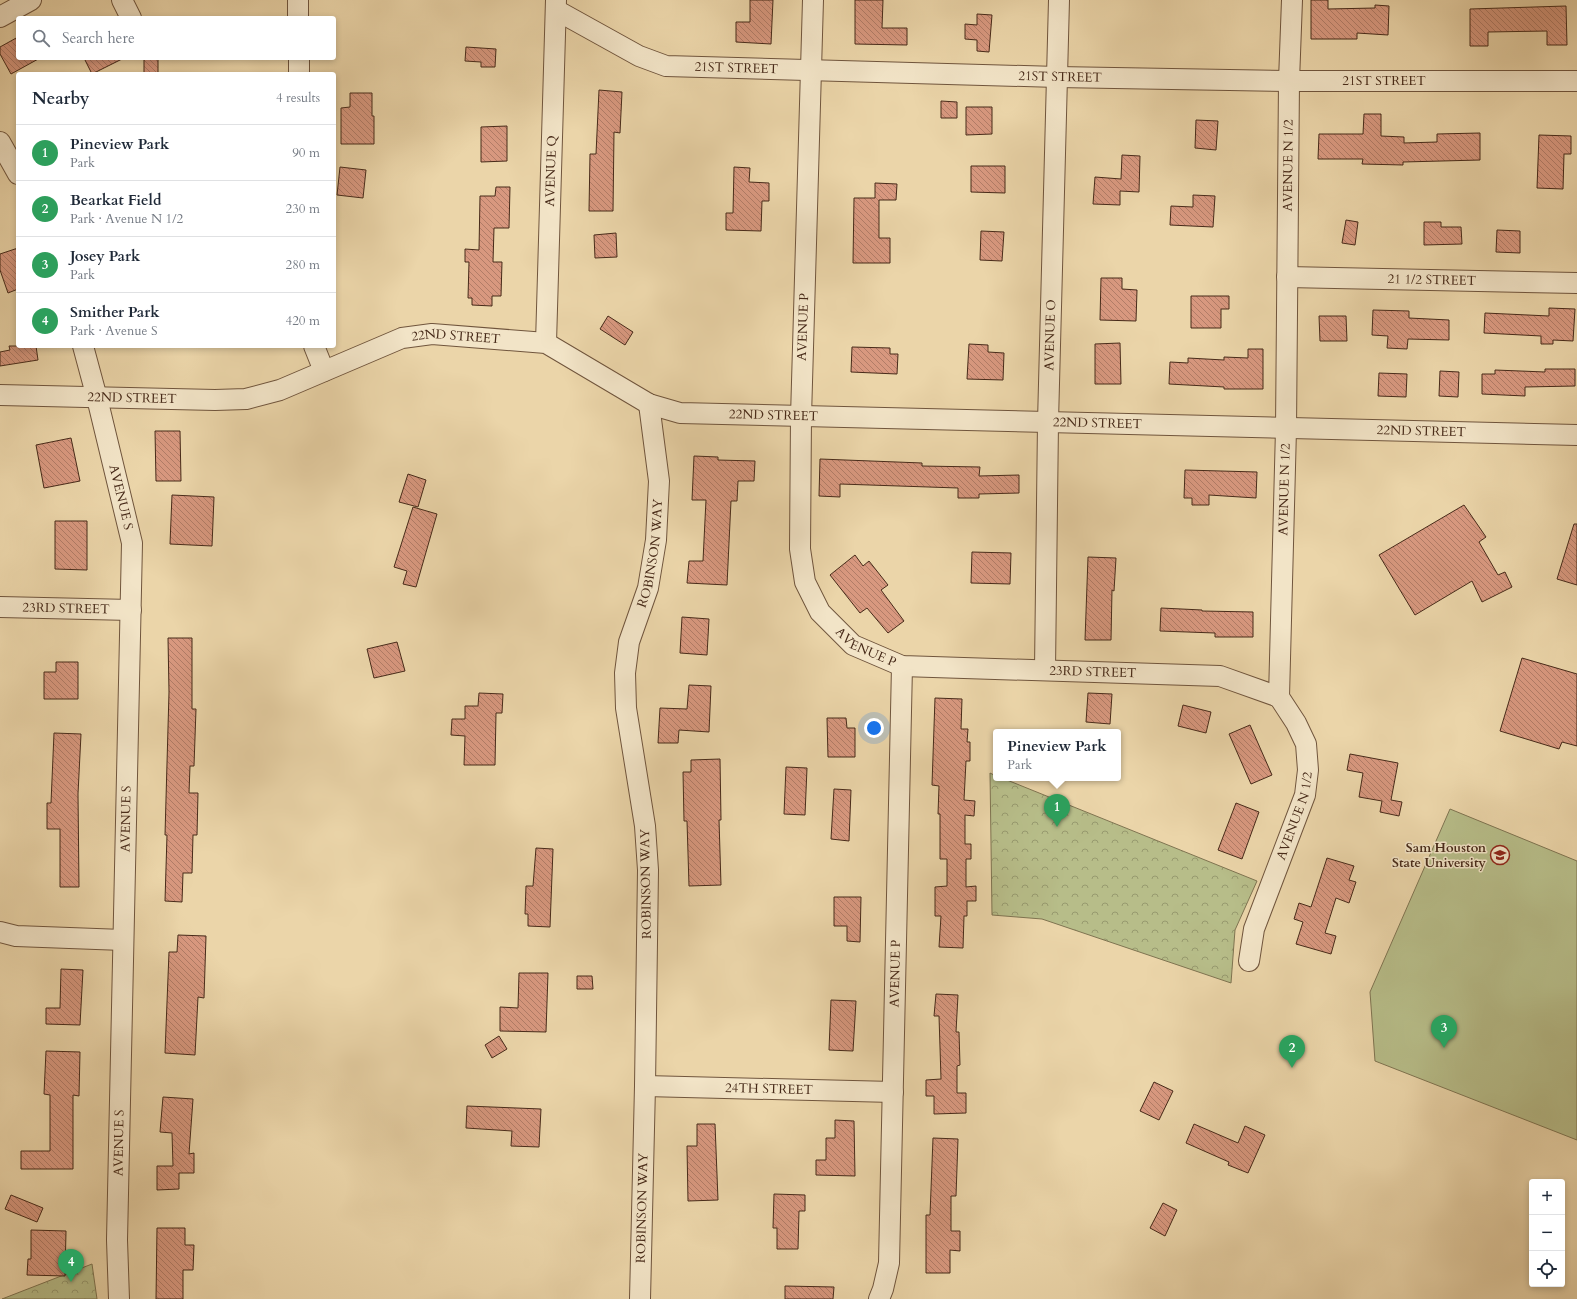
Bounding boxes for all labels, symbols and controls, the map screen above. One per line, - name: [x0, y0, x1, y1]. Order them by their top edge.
- search box: [16, 16, 336, 60]
- icon: search: [30, 27, 52, 49]
- text: Search here: [62, 28, 135, 48]
- street label: 21ST STREET: [694, 58, 779, 78]
- street label: 21ST STREET: [1018, 67, 1103, 87]
- street label: 21ST STREET: [1342, 72, 1426, 90]
- text: Nearby: [32, 87, 89, 110]
- text: 4 results: [276, 89, 320, 107]
- street label: AVENUE N 1/2: [1279, 119, 1298, 212]
- text: Pineview Park: [70, 134, 169, 154]
- street label: AVENUE Q: [541, 135, 561, 207]
- text: 1: [42, 144, 48, 162]
- text: 90 m: [292, 144, 320, 162]
- text: Park: [70, 154, 95, 172]
- text: Bearkat Field: [70, 190, 161, 210]
- text: 2: [42, 200, 48, 218]
- text: 230 m: [286, 200, 320, 218]
- text: Park · Avenue N 1/2: [70, 210, 183, 228]
- text: Josey Park: [70, 246, 140, 266]
- text: 3: [42, 256, 48, 274]
- text: 280 m: [286, 256, 320, 274]
- text: Park: [70, 266, 95, 284]
- street label: 21 1/2 STREET: [1387, 270, 1477, 290]
- street label: AVENUE P: [793, 293, 813, 361]
- street label: AVENUE O: [1040, 299, 1060, 371]
- text: Smither Park: [70, 302, 160, 322]
- text: 4: [42, 312, 48, 330]
- text: 420 m: [286, 312, 320, 330]
- text: Park · Avenue S: [70, 322, 157, 340]
- street label: 22ND STREET: [410, 325, 501, 348]
- street label: 22ND STREET: [87, 388, 177, 408]
- street label: 22ND STREET: [729, 405, 819, 425]
- street label: 22ND STREET: [1053, 413, 1143, 433]
- street label: 22ND STREET: [1377, 421, 1467, 441]
- street label: AVENUE N 1/2: [1274, 443, 1295, 536]
- street label: AVENUE S: [104, 463, 138, 532]
- street label: ROBINSON WAY: [633, 498, 667, 610]
- street label: 23RD STREET: [22, 599, 110, 619]
- street label: AVENUE P: [831, 623, 899, 672]
- street label: 23RD STREET: [1049, 662, 1137, 682]
- your location: [864, 718, 884, 738]
- popup: [993, 729, 1121, 781]
- text: Pineview Park: [1007, 736, 1107, 756]
- text: Park: [1007, 756, 1032, 774]
- street label: AVENUE N 1/2: [1272, 770, 1317, 863]
- street label: AVENUE S: [116, 786, 136, 852]
- pin: 1: [1044, 794, 1070, 827]
- street label: ROBINSON WAY: [636, 828, 656, 939]
- place label: Sam Houston State University: [1392, 839, 1487, 872]
- school or university icon: Sam Houston State University: [1489, 844, 1511, 866]
- street label: AVENUE P: [886, 939, 905, 1008]
- pin: 3: [1431, 1015, 1457, 1048]
- pin: 2: [1279, 1035, 1305, 1068]
- street label: 24TH STREET: [725, 1079, 814, 1099]
- street label: AVENUE S: [109, 1110, 129, 1176]
- street label: ROBINSON WAY: [632, 1152, 652, 1263]
- map controls: [1529, 1179, 1565, 1287]
- button: +: [1529, 1179, 1565, 1215]
- button: −: [1529, 1215, 1565, 1251]
- pin: 4: [58, 1249, 84, 1282]
- button: locate: [1529, 1251, 1565, 1287]

